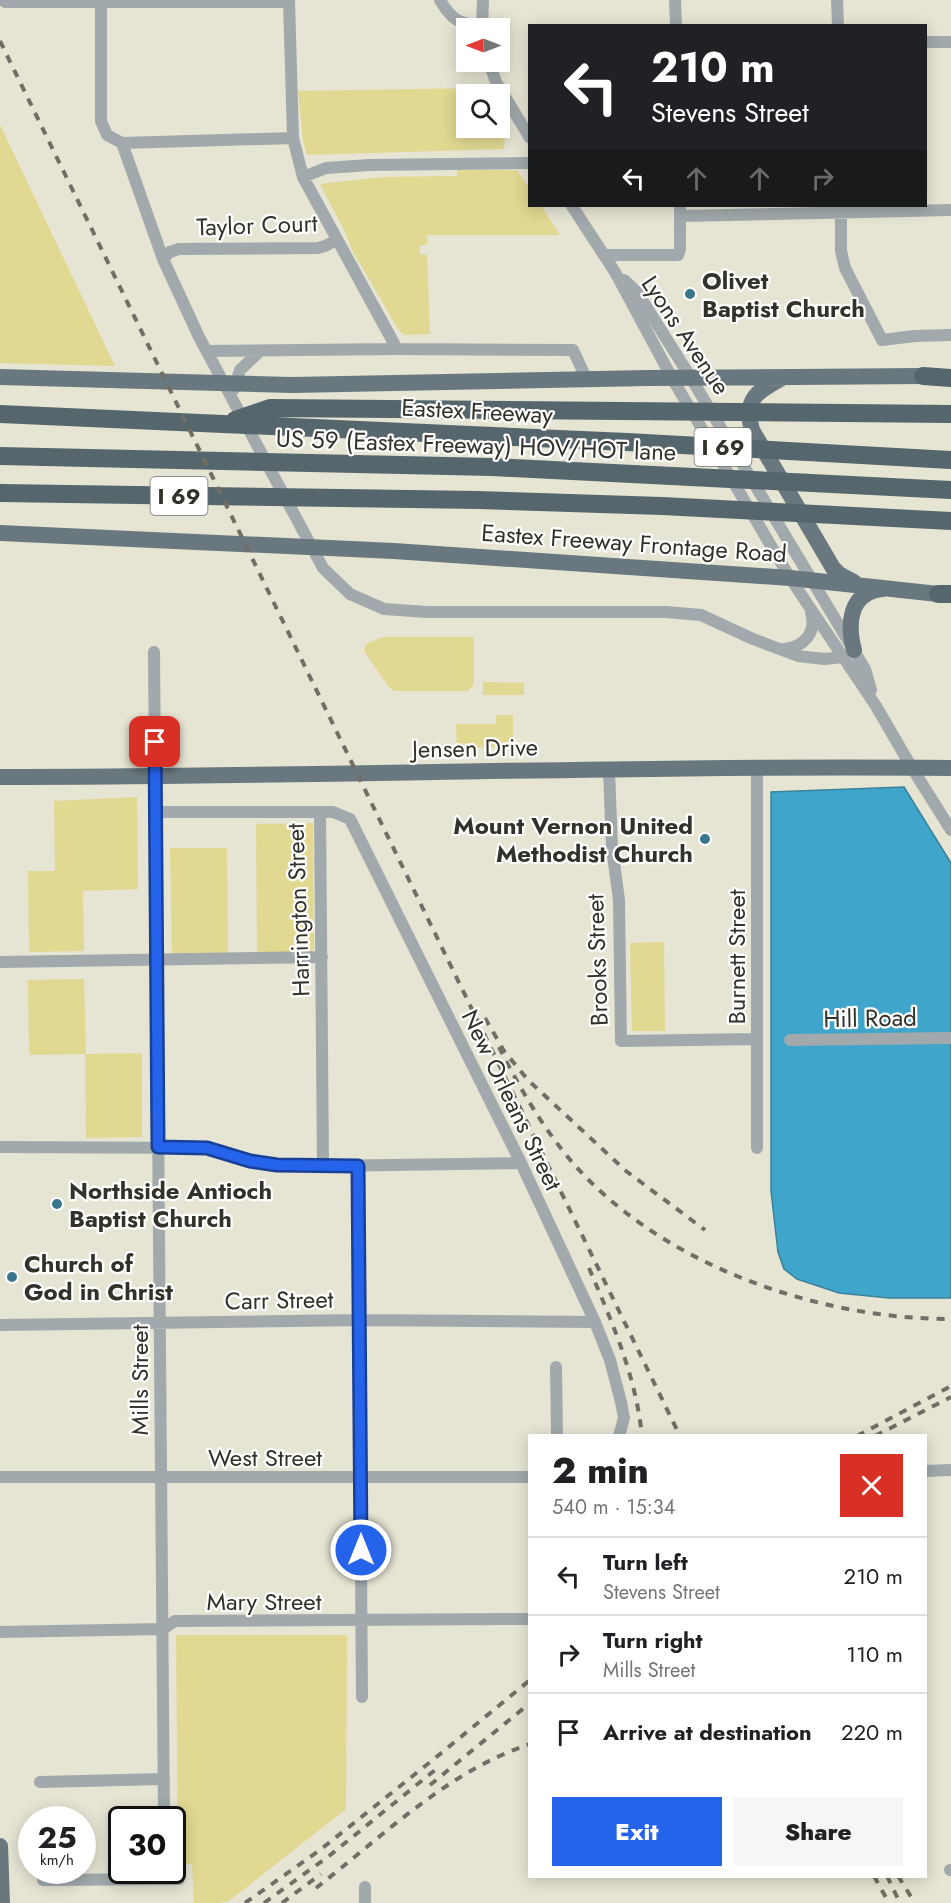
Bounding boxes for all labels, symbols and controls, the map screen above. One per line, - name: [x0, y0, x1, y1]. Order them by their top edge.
- north arrow: [456, 18, 510, 72]
- map controls: [456, 18, 510, 138]
- text: 210 m: [651, 37, 775, 98]
- icon: left: [552, 48, 630, 126]
- button: search: [456, 84, 510, 138]
- text: Stevens Street: [651, 93, 809, 132]
- icon: left: [617, 162, 650, 195]
- icon: ahead: [680, 162, 713, 195]
- icon: ahead: [743, 162, 776, 195]
- icon: right: [806, 162, 839, 195]
- street label: Taylor Court: [196, 205, 318, 245]
- place label: Olivet Baptist Church: [702, 263, 865, 326]
- street label: Lyons Avenue: [633, 268, 739, 402]
- marker: Olivet Baptist Church: [683, 287, 697, 301]
- street label: Eastex Freeway: [400, 390, 554, 432]
- street label: US 59 (Eastex Freeway) HOV/HOT lane: [275, 421, 677, 469]
- road number: I 69: [694, 428, 752, 466]
- road number: I 69: [150, 477, 207, 515]
- street label: Eastex Freeway Frontage Road: [480, 515, 788, 571]
- pin: [129, 716, 180, 767]
- icon: arrive: [138, 725, 171, 758]
- street label: Jensen Drive: [409, 729, 538, 767]
- place label: Mount Vernon United Methodist Church: [453, 808, 693, 871]
- street label: Harrington Street: [277, 822, 319, 997]
- marker: Mount Vernon United Methodist Church: [698, 832, 712, 846]
- street label: Burnett Street: [719, 889, 754, 1025]
- street label: Brooks Street: [577, 893, 617, 1027]
- street label: Hill Road: [823, 1000, 917, 1036]
- street label: New Orleans Street: [453, 1004, 571, 1197]
- place label: Northside Antioch Baptist Church: [69, 1173, 272, 1236]
- marker: Northside Antioch Baptist Church: [50, 1197, 64, 1211]
- place label: Church of God in Christ: [24, 1246, 173, 1309]
- marker: Church of God in Christ: [5, 1270, 19, 1284]
- street label: Carr Street: [224, 1282, 334, 1318]
- street label: Mills Street: [122, 1324, 157, 1435]
- street label: West Street: [208, 1440, 322, 1475]
- text: 2 min: [552, 1444, 649, 1496]
- button: close: [840, 1454, 903, 1517]
- text: 540 m · 15:34: [552, 1493, 675, 1522]
- position arrow: [329, 1518, 393, 1582]
- text: Turn left: [603, 1546, 688, 1578]
- icon: left: [552, 1560, 585, 1593]
- text: 210 m: [844, 1560, 903, 1592]
- text: Stevens Street: [603, 1578, 720, 1607]
- street label: Mary Street: [207, 1584, 322, 1619]
- text: Turn right: [603, 1624, 703, 1656]
- icon: right: [552, 1638, 585, 1671]
- text: 110 m: [846, 1638, 903, 1670]
- text: Mills Street: [603, 1656, 695, 1685]
- icon: arrive: [552, 1716, 585, 1749]
- text: Arrive at destination: [603, 1716, 812, 1748]
- text: 220 m: [841, 1716, 903, 1748]
- button: Exit: [552, 1797, 722, 1866]
- button: Share: [734, 1797, 903, 1866]
- speed limit sign: 30: [108, 1806, 186, 1884]
- text: 25: [37, 1816, 77, 1859]
- text: km/h: [40, 1849, 74, 1871]

